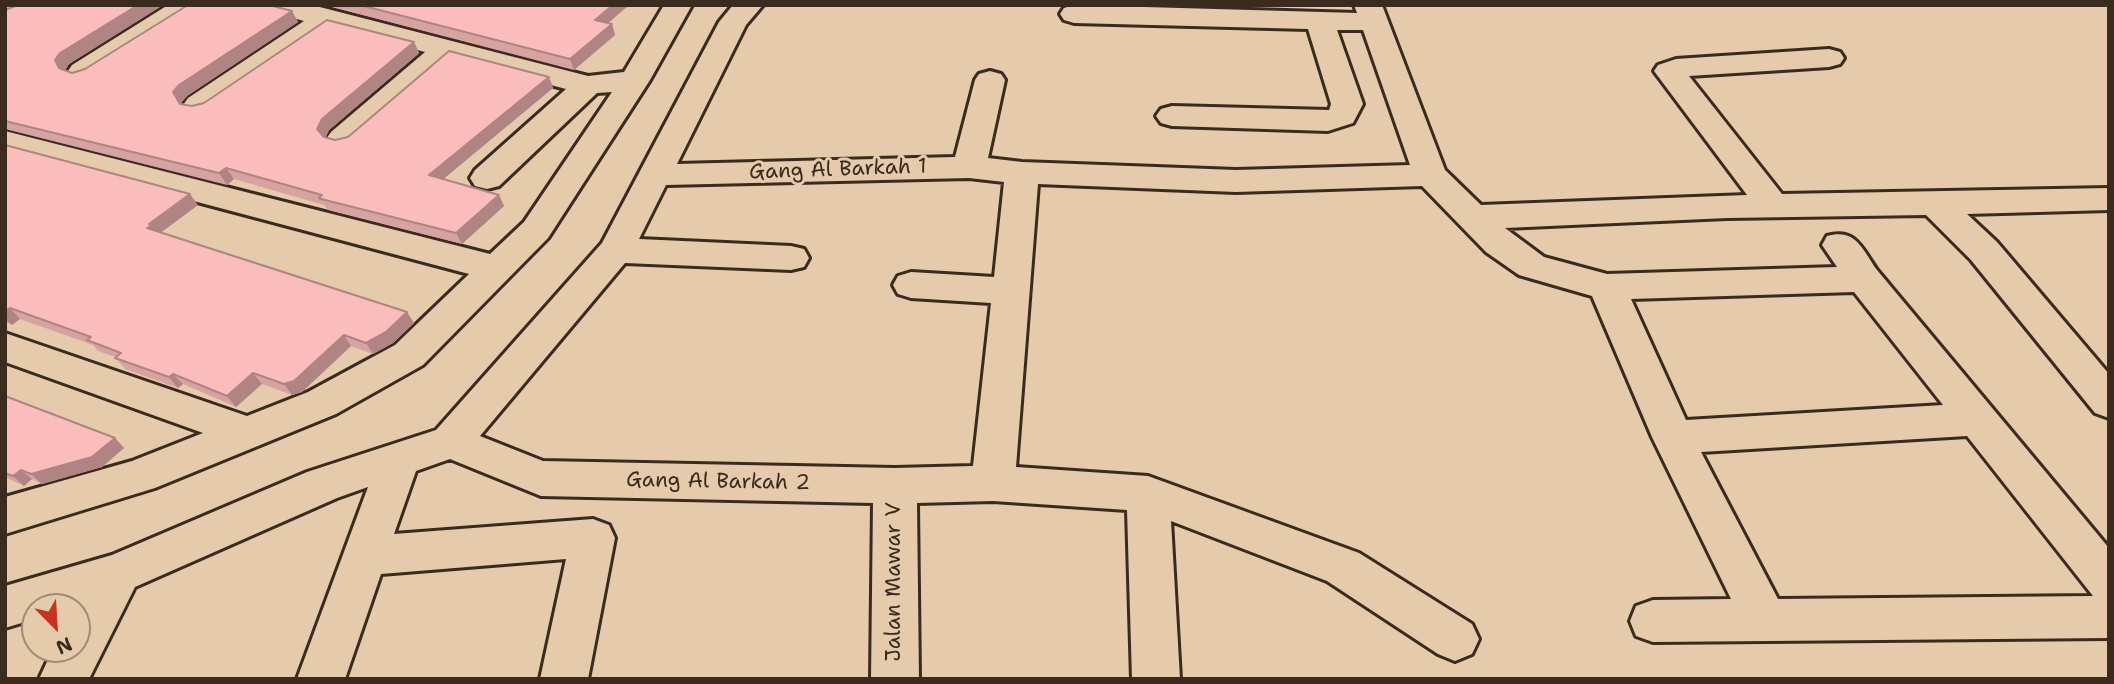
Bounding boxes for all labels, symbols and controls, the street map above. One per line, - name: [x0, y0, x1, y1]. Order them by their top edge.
- street label: Gang Al Barkah 1: [749, 154, 927, 186]
- street label: Gang Al Barkah 2: [626, 468, 810, 496]
- street label: Jalan Mawar V: [882, 502, 908, 662]
- north arrow: [21, 593, 91, 663]
- text: N: [52, 631, 76, 660]

